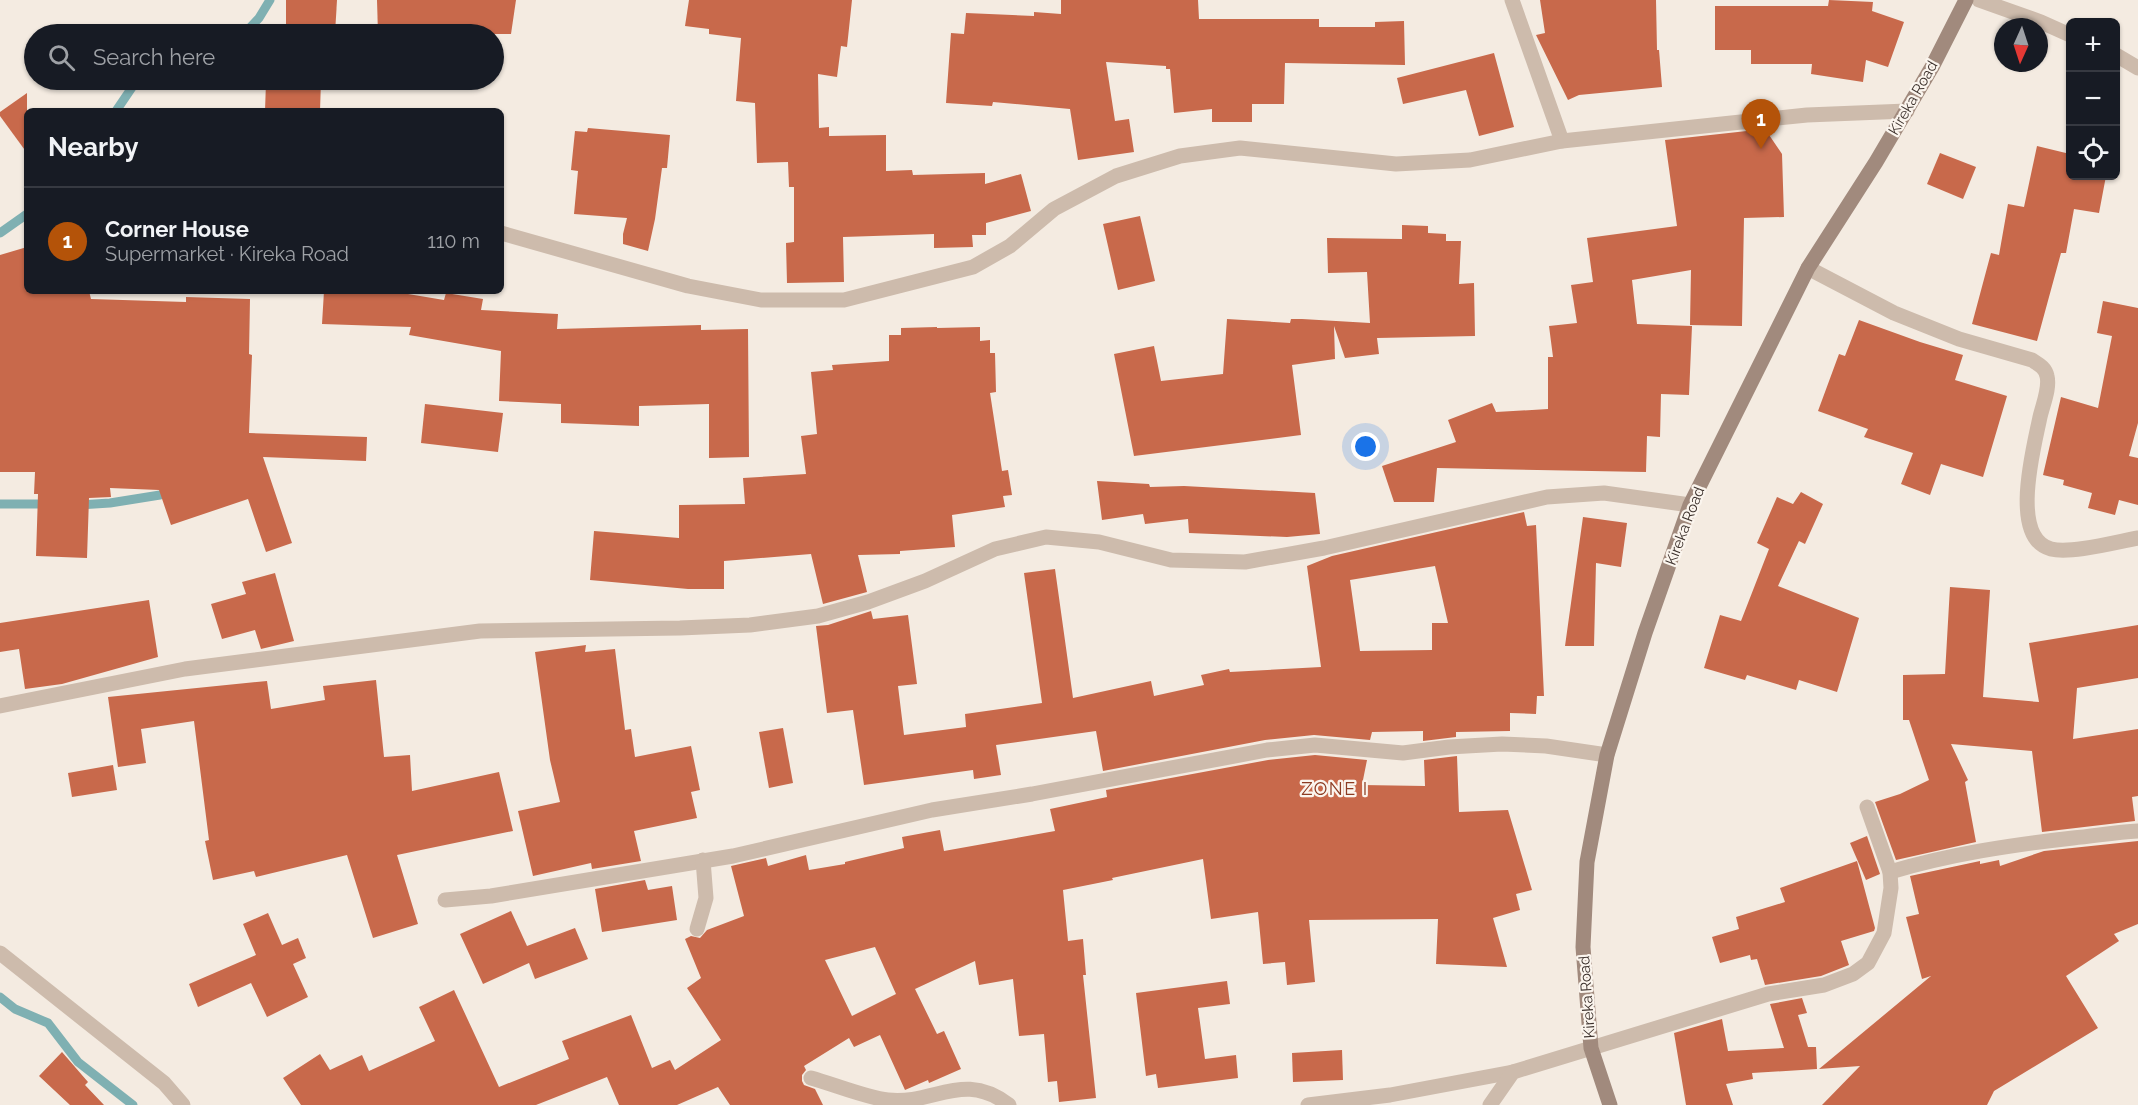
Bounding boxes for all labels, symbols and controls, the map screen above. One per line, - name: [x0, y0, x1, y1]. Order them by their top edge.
- north arrow: [1994, 18, 2048, 72]
- map controls: [2066, 18, 2120, 180]
- button: +: [2066, 18, 2120, 72]
- search box: [24, 24, 504, 90]
- icon: search: [45, 41, 78, 74]
- text: Search here: [93, 44, 215, 70]
- street label: Kireka Road: [1885, 58, 1941, 138]
- button: −: [2066, 72, 2120, 126]
- pin: 1: [1742, 100, 1780, 149]
- button: locate: [2066, 126, 2120, 180]
- text: Nearby: [48, 132, 138, 162]
- text: Corner House: [105, 216, 249, 242]
- text: 1: [63, 229, 72, 253]
- text: 110 m: [427, 229, 480, 253]
- text: Supermarket · Kireka Road: [105, 242, 349, 266]
- your location: [1351, 432, 1380, 461]
- street label: Kireka Road: [1662, 484, 1708, 568]
- district label: ZONE I: [1301, 778, 1369, 799]
- street label: Kireka Road: [1575, 955, 1599, 1039]

